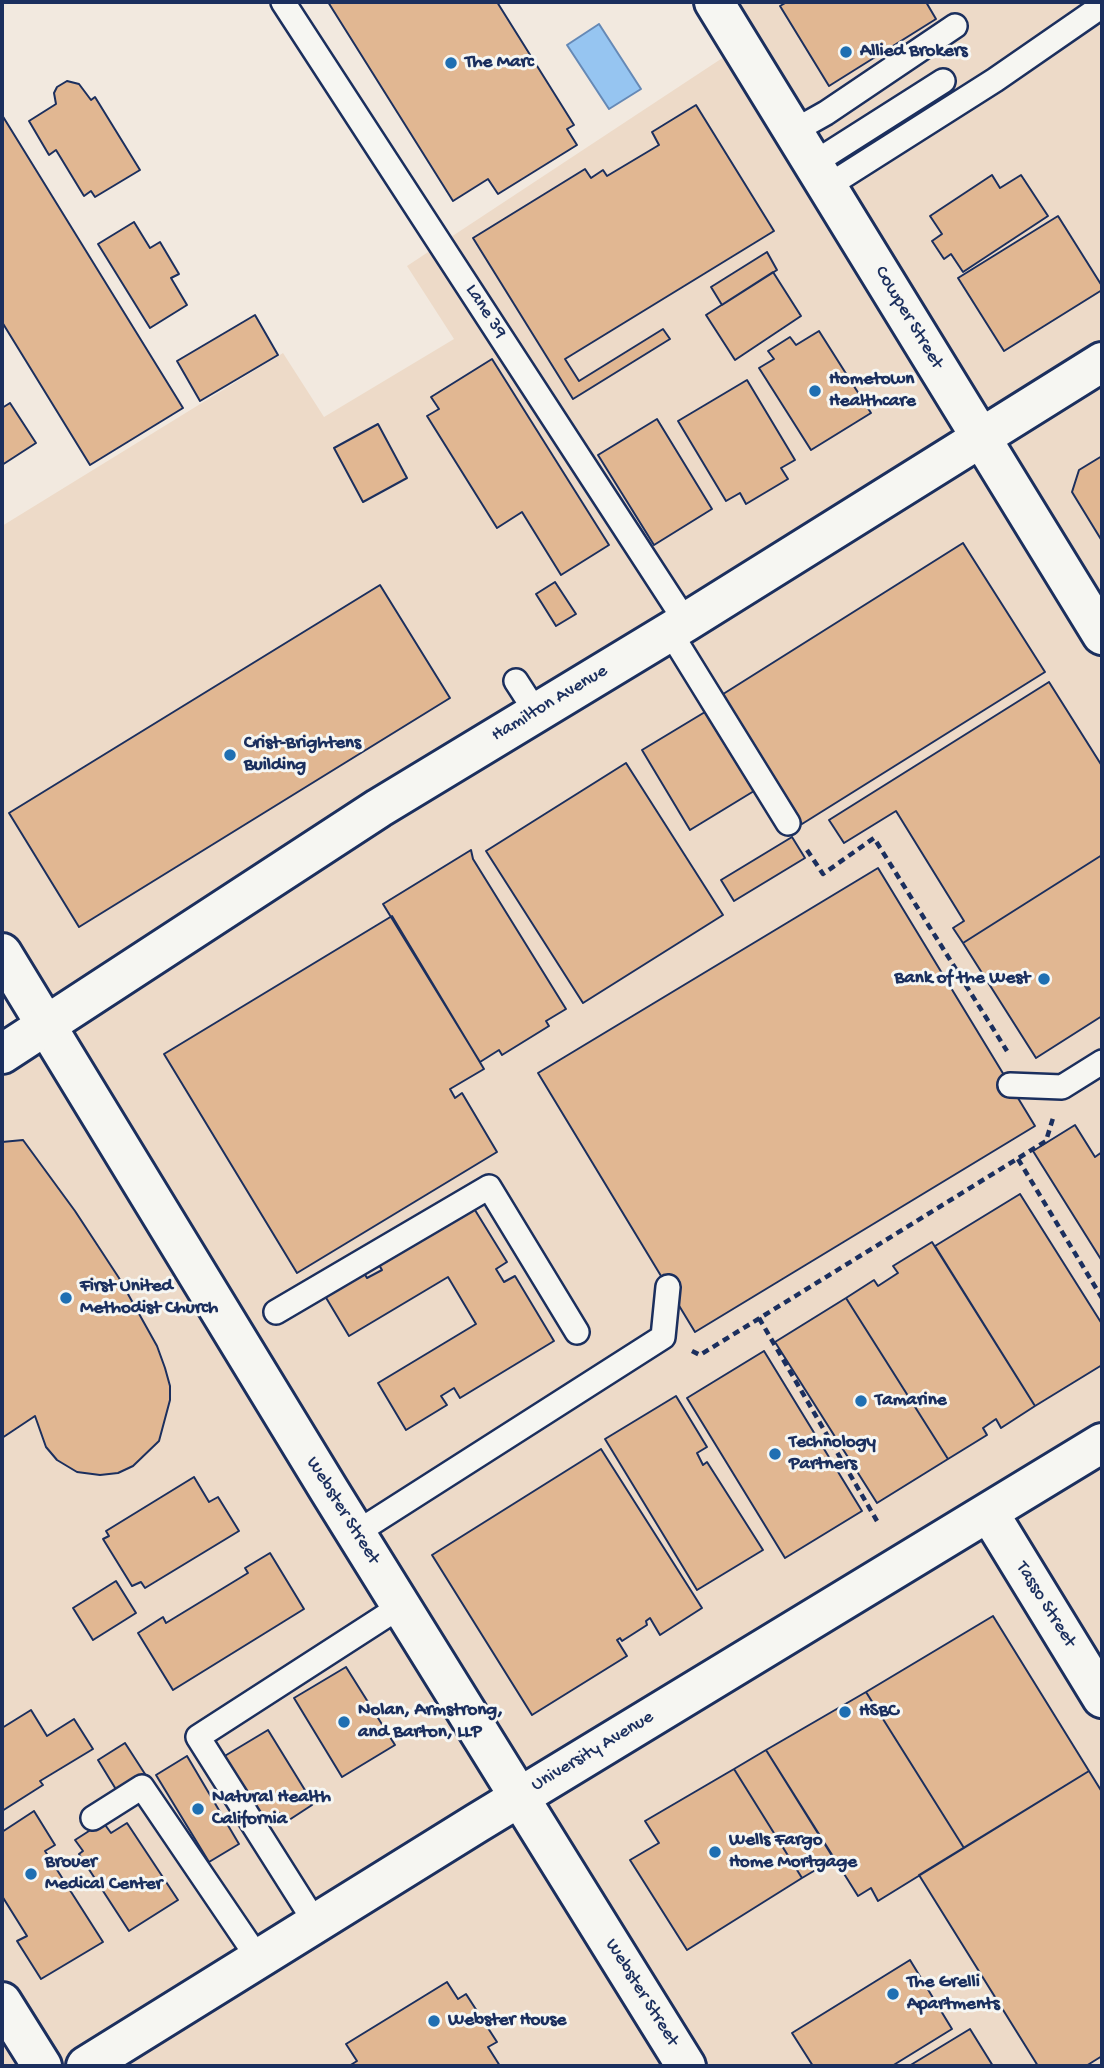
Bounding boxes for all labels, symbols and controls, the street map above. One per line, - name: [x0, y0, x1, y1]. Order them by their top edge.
- place label: Allied Brokers: [860, 41, 967, 63]
- marker: Allied Brokers: [838, 44, 854, 60]
- place label: The Marc: [465, 52, 534, 74]
- marker: The Marc: [443, 55, 459, 71]
- street label: Cowper Street: [868, 262, 948, 374]
- street label: Lane 39: [459, 281, 511, 343]
- place label: Hometown Healthcare: [829, 369, 916, 413]
- marker: Hometown Healthcare: [807, 383, 823, 399]
- street label: Hamilton Avenue: [488, 660, 612, 748]
- place label: Crist-Brightens Building: [244, 733, 361, 777]
- marker: Crist-Brightens Building: [222, 747, 238, 763]
- place label: Bank of the West: [895, 968, 1030, 990]
- marker: Bank of the West: [1036, 971, 1052, 987]
- place label: First United Methodist Church: [80, 1276, 218, 1320]
- marker: First United Methodist Church: [58, 1290, 74, 1306]
- place label: Tamarine: [875, 1390, 947, 1412]
- marker: Tamarine: [853, 1393, 869, 1409]
- place label: Technology Partners: [789, 1432, 876, 1476]
- marker: Technology Partners: [767, 1446, 783, 1462]
- street label: Webster Street: [300, 1453, 384, 1569]
- street label: Tasso Street: [1010, 1558, 1080, 1652]
- place label: Nolan, Armstrong, and Barton, LLP: [358, 1700, 503, 1744]
- place label: HSBC: [859, 1701, 899, 1723]
- marker: HSBC: [837, 1704, 853, 1720]
- street label: University Avenue: [528, 1706, 658, 1798]
- marker: Nolan, Armstrong, and Barton, LLP: [336, 1714, 352, 1730]
- place label: Natural Health California: [212, 1787, 331, 1831]
- marker: Natural Health California: [190, 1801, 206, 1817]
- place label: Wells Fargo Home Mortgage: [729, 1830, 857, 1874]
- marker: Wells Fargo Home Mortgage: [707, 1844, 723, 1860]
- place label: Brouer Medical Center: [45, 1852, 162, 1896]
- marker: Brouer Medical Center: [23, 1866, 39, 1882]
- street label: Webster Street: [599, 1935, 683, 2051]
- place label: The Grelli Apartments: [907, 1972, 1000, 2016]
- marker: The Grelli Apartments: [885, 1986, 901, 2002]
- place label: Webster House: [448, 2010, 566, 2032]
- marker: Webster House: [426, 2013, 442, 2029]

